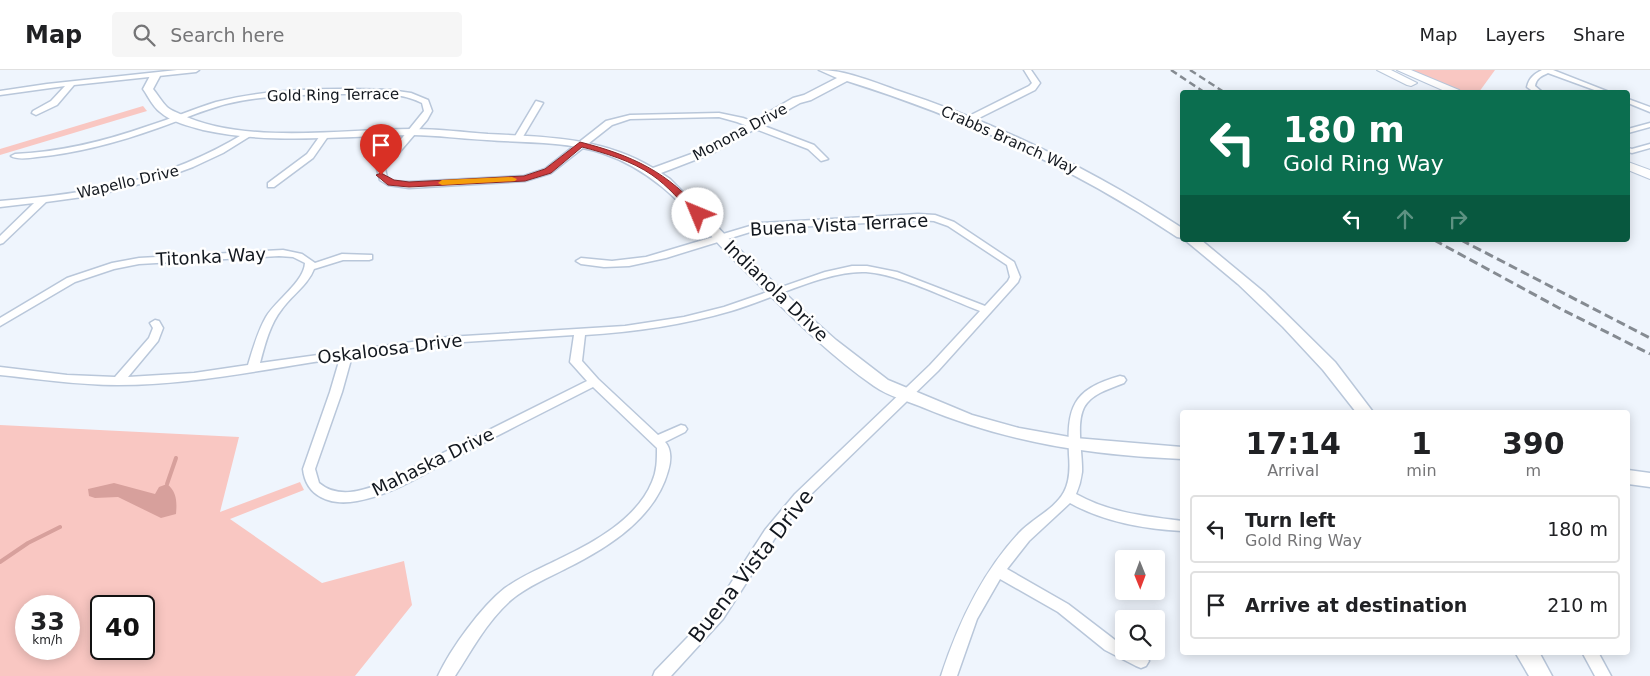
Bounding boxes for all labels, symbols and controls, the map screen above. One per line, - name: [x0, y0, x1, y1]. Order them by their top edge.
- search box: [112, 12, 462, 57]
- text: Map: [25, 21, 82, 49]
- icon: search: [130, 21, 158, 49]
- text: Search here: [170, 24, 284, 46]
- text: Map: [1419, 24, 1457, 45]
- text: Layers: [1485, 24, 1545, 45]
- text: Share: [1573, 24, 1625, 45]
- street label: Gold Ring Terrace: [267, 85, 399, 105]
- street label: Monona Drive: [690, 100, 790, 164]
- street label: Crabbs Branch Way: [938, 102, 1080, 178]
- icon: left: [1200, 110, 1265, 175]
- text: 180 m: [1283, 110, 1405, 150]
- pin: [360, 124, 402, 175]
- icon: arrive: [367, 131, 395, 159]
- text: Gold Ring Way: [1283, 151, 1444, 176]
- street label: Wapello Drive: [75, 162, 181, 202]
- position arrow: [671, 187, 723, 239]
- icon: left: [1338, 205, 1366, 233]
- icon: ahead: [1391, 205, 1419, 233]
- icon: right: [1444, 205, 1472, 233]
- street label: Buena Vista Terrace: [749, 209, 929, 240]
- street label: Indianola Drive: [720, 236, 833, 346]
- street label: Titonka Way: [154, 243, 267, 270]
- street label: Oskaloosa Drive: [316, 329, 464, 368]
- street label: Mahaska Drive: [368, 423, 497, 500]
- text: 17:14: [1245, 426, 1341, 461]
- text: 1: [1411, 426, 1432, 461]
- text: 390: [1502, 426, 1565, 461]
- text: Arrival: [1267, 461, 1319, 480]
- text: min: [1406, 461, 1437, 480]
- text: m: [1525, 461, 1541, 480]
- street label: Buena Vista Drive: [684, 485, 818, 647]
- text: Turn left: [1245, 509, 1336, 531]
- icon: left: [1202, 515, 1230, 543]
- text: 180 m: [1547, 518, 1608, 540]
- text: Gold Ring Way: [1245, 531, 1362, 550]
- north arrow: [1115, 550, 1165, 600]
- map controls: [1115, 550, 1165, 660]
- icon: arrive: [1202, 591, 1230, 619]
- text: Arrive at destination: [1245, 594, 1467, 616]
- text: 210 m: [1547, 594, 1608, 616]
- speed limit sign: 40: [90, 595, 155, 660]
- text: 33: [30, 607, 65, 636]
- button: search: [1115, 610, 1165, 660]
- text: km/h: [32, 633, 63, 647]

